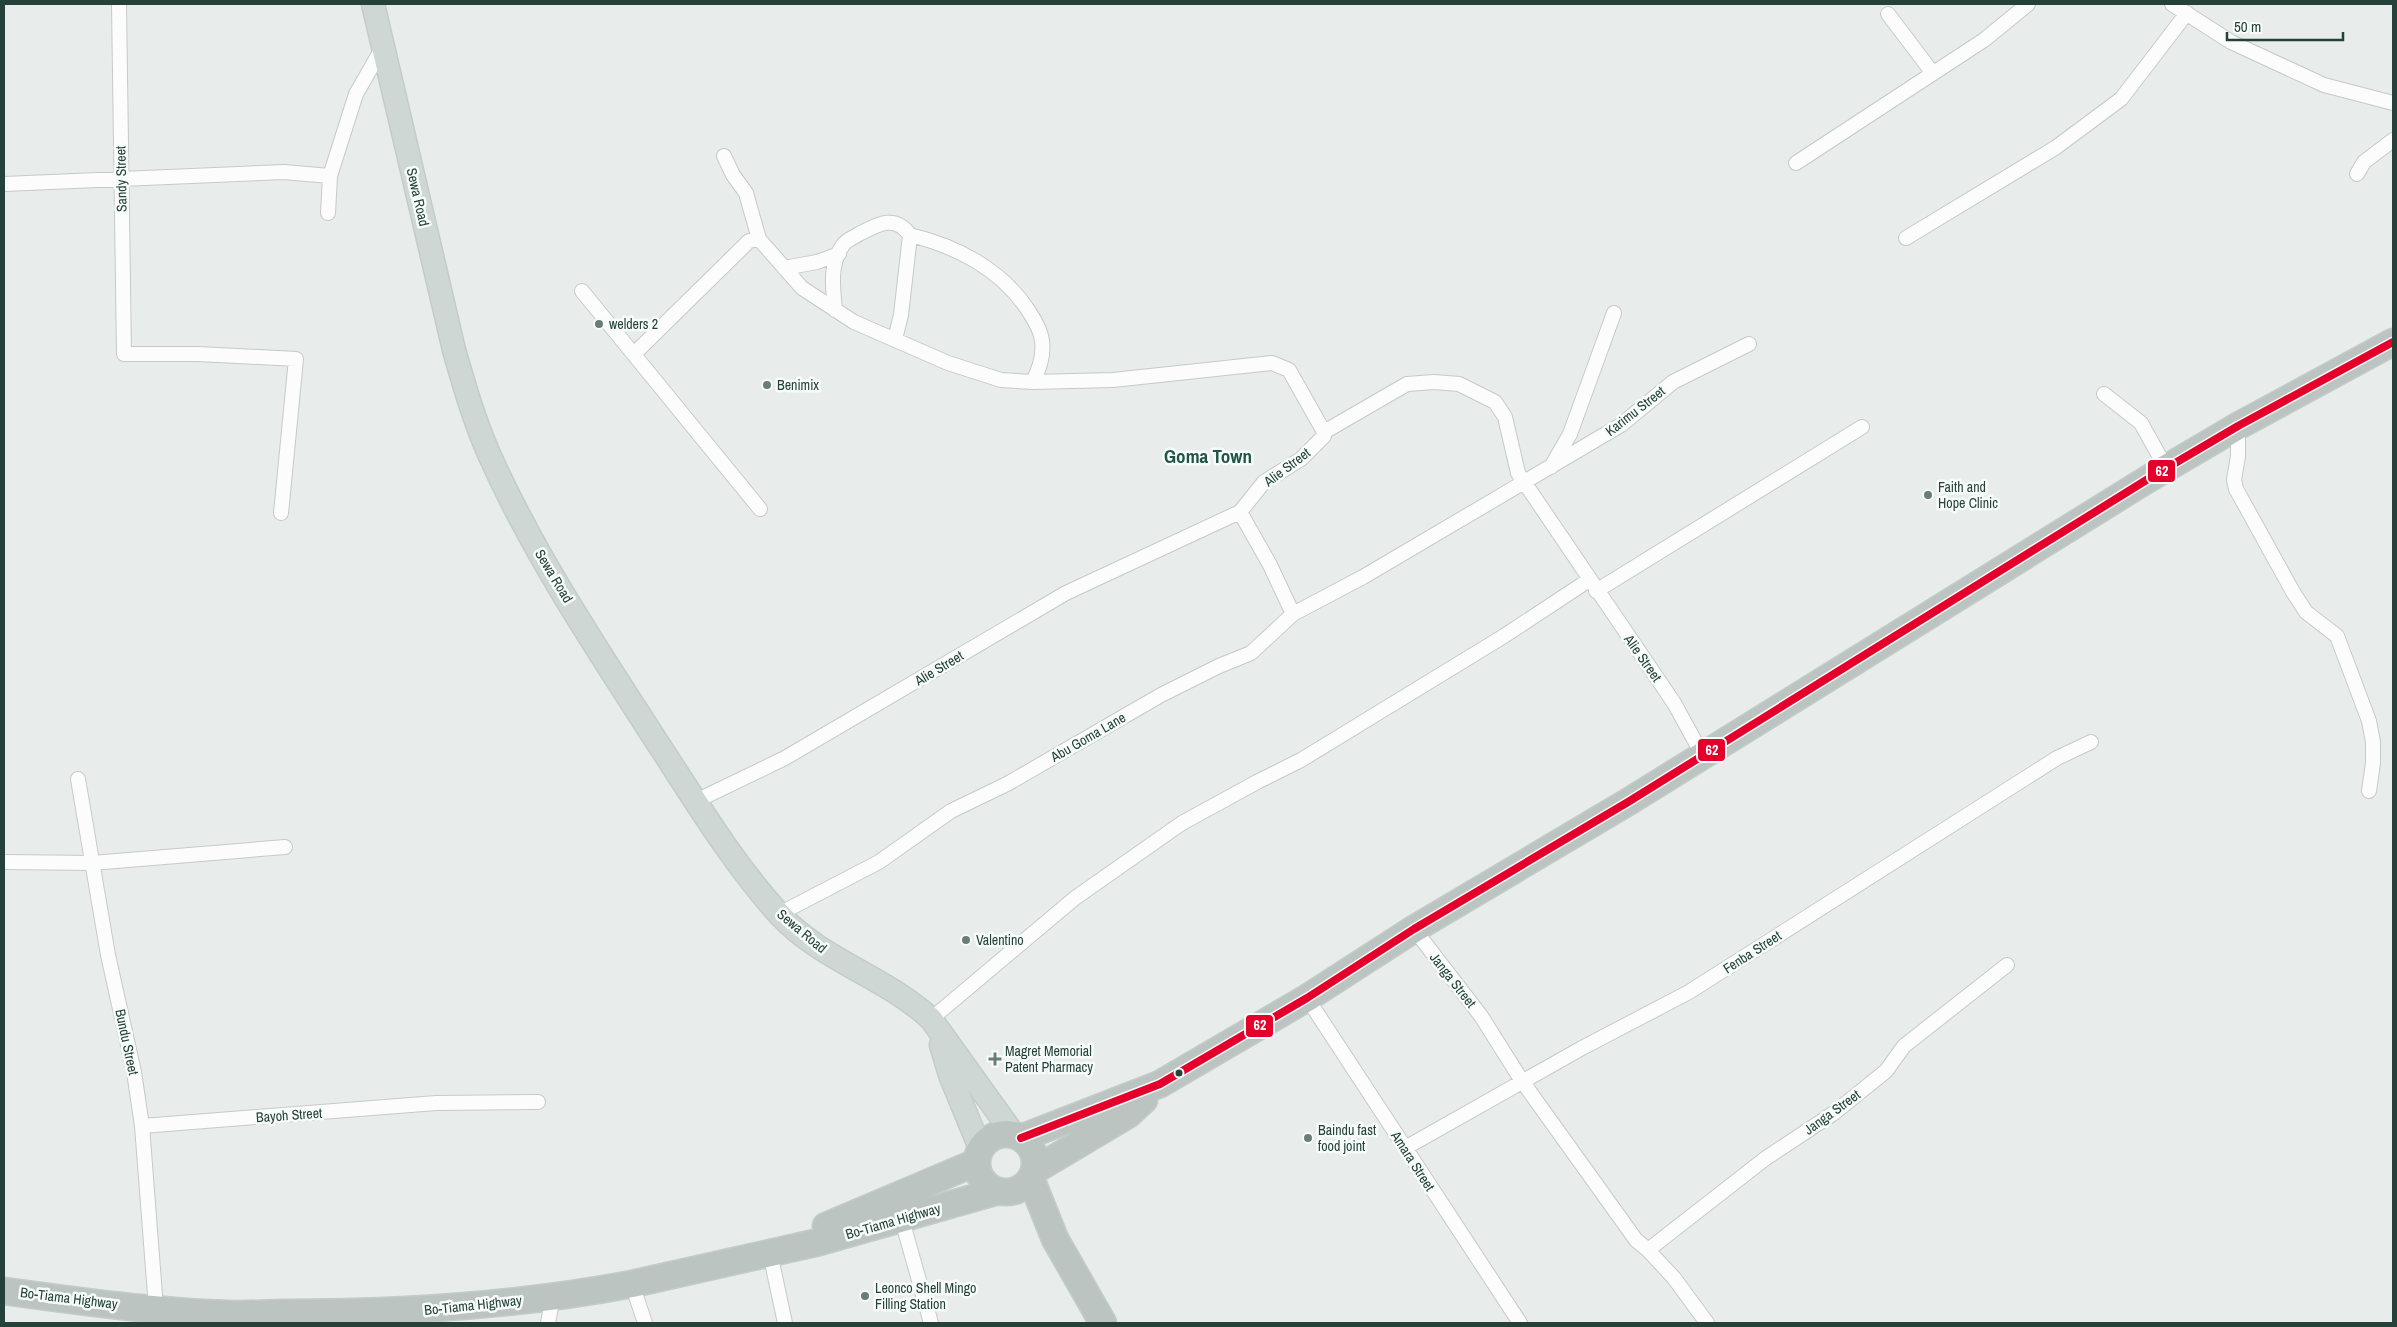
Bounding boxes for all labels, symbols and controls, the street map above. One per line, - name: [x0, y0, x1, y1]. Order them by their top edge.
- scale bar: [2227, 10, 2343, 42]
- text: 50 m: [2234, 16, 2261, 37]
- street label: Sandy Street: [111, 146, 131, 212]
- street label: Sewa Road: [403, 166, 433, 228]
- place label: welders 2: [609, 315, 658, 333]
- marker: welders 2: [593, 318, 605, 330]
- place label: Benimix: [777, 376, 819, 394]
- marker: Benimix: [761, 379, 773, 391]
- street label: Karimu Street: [1602, 382, 1668, 440]
- district label: Goma Town: [1164, 443, 1252, 469]
- street label: Alie Street: [1259, 444, 1314, 491]
- line badge: 62: [2147, 459, 2176, 483]
- text: 62: [2156, 462, 2168, 480]
- place label: Faith and Hope Clinic: [1938, 478, 1998, 512]
- marker: Faith and Hope Clinic: [1922, 489, 1934, 501]
- street label: Sewa Road: [531, 546, 577, 606]
- street label: Alie Street: [1620, 630, 1666, 685]
- street label: Alie Street: [911, 646, 967, 690]
- street label: Abu Goma Lane: [1046, 708, 1129, 766]
- line badge: 62: [1697, 738, 1726, 762]
- text: 62: [1706, 741, 1718, 759]
- street label: Sewa Road: [773, 905, 831, 957]
- street label: Fenba Street: [1719, 927, 1785, 977]
- place label: Valentino: [976, 931, 1024, 949]
- marker: Valentino: [960, 934, 972, 946]
- street label: Janga Street: [1426, 949, 1480, 1011]
- street label: Bundu Street: [111, 1007, 143, 1077]
- line badge: 62: [1245, 1014, 1274, 1038]
- text: 62: [1254, 1016, 1266, 1034]
- place label: Magret Memorial Patent Pharmacy: [1005, 1042, 1093, 1076]
- marker: Magret Memorial Patent Pharmacy: [989, 1053, 1001, 1065]
- unlabelled marker: [1174, 1068, 1184, 1078]
- street label: Janga Street: [1800, 1086, 1864, 1138]
- street label: Bayoh Street: [255, 1104, 323, 1126]
- place label: Baindu fast food joint: [1318, 1121, 1376, 1155]
- street label: Amara Street: [1386, 1127, 1439, 1194]
- marker: Baindu fast food joint: [1302, 1132, 1314, 1144]
- street label: Bo-Tiama Highway: [843, 1199, 943, 1243]
- place label: Leonco Shell Mingo Filling Station: [875, 1279, 976, 1313]
- street label: Bo-Tiama Highway: [19, 1283, 119, 1313]
- marker: Leonco Shell Mingo Filling Station: [859, 1290, 871, 1302]
- street label: Bo-Tiama Highway: [423, 1291, 523, 1319]

